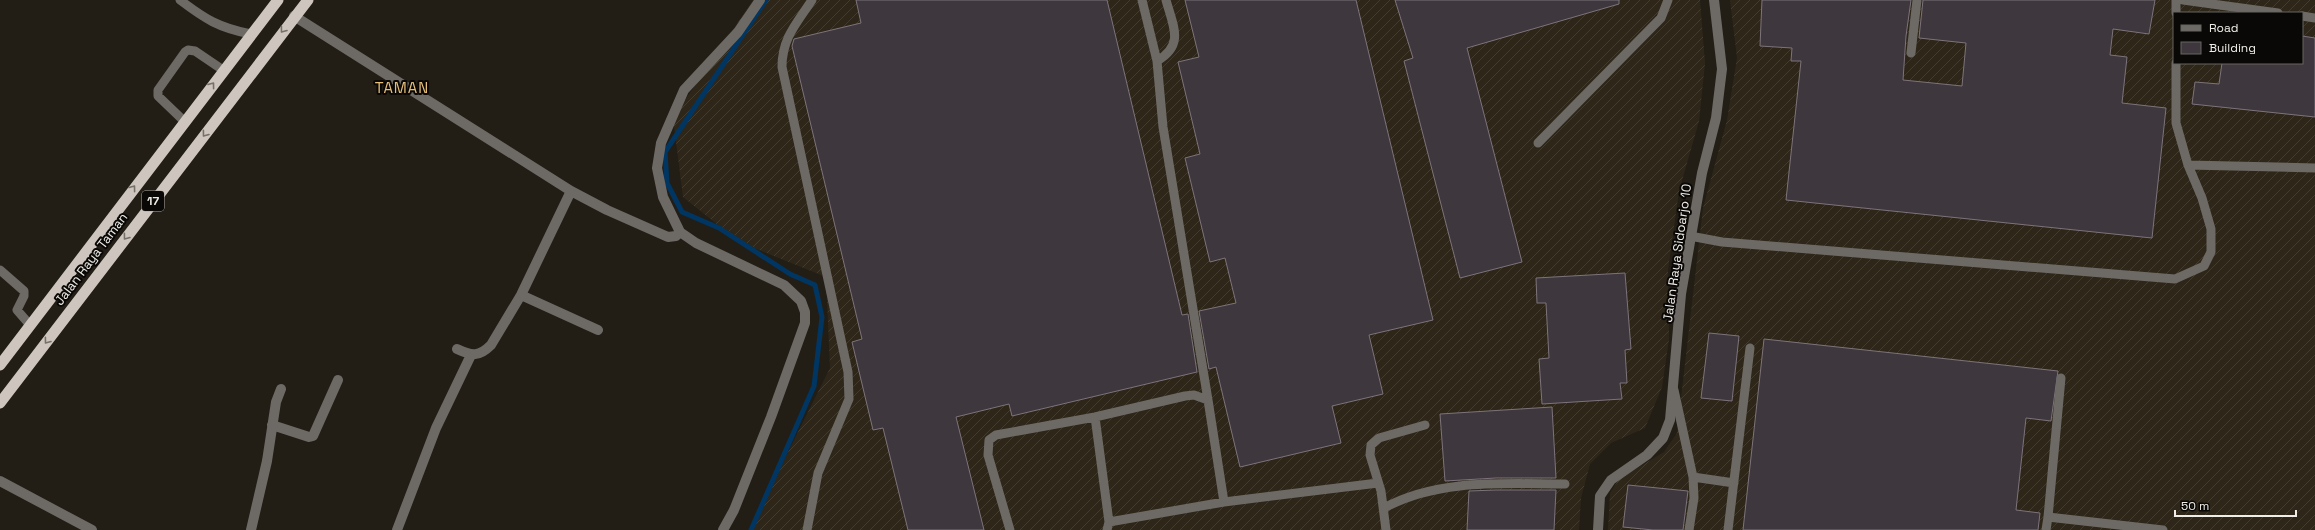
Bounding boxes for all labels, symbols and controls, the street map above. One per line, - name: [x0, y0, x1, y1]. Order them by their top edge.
- legend: [2173, 12, 2303, 64]
- text: Road: [2209, 20, 2238, 36]
- one-way arrow: [281, 26, 288, 33]
- text: Building: [2209, 40, 2256, 56]
- district label: TAMAN: [375, 78, 429, 97]
- one-way arrow: [207, 82, 214, 89]
- one-way arrow: [202, 129, 209, 136]
- street label: Jalan Raya Sidoarjo 10: [1659, 183, 1695, 323]
- one-way arrow: [129, 186, 136, 193]
- road number: 17: [142, 191, 164, 211]
- street label: Jalan Raya Taman: [51, 209, 131, 309]
- one-way arrow: [124, 233, 131, 240]
- one-way arrow: [45, 336, 52, 343]
- scale bar: [2175, 492, 2296, 518]
- text: 50 m: [2181, 498, 2209, 514]

